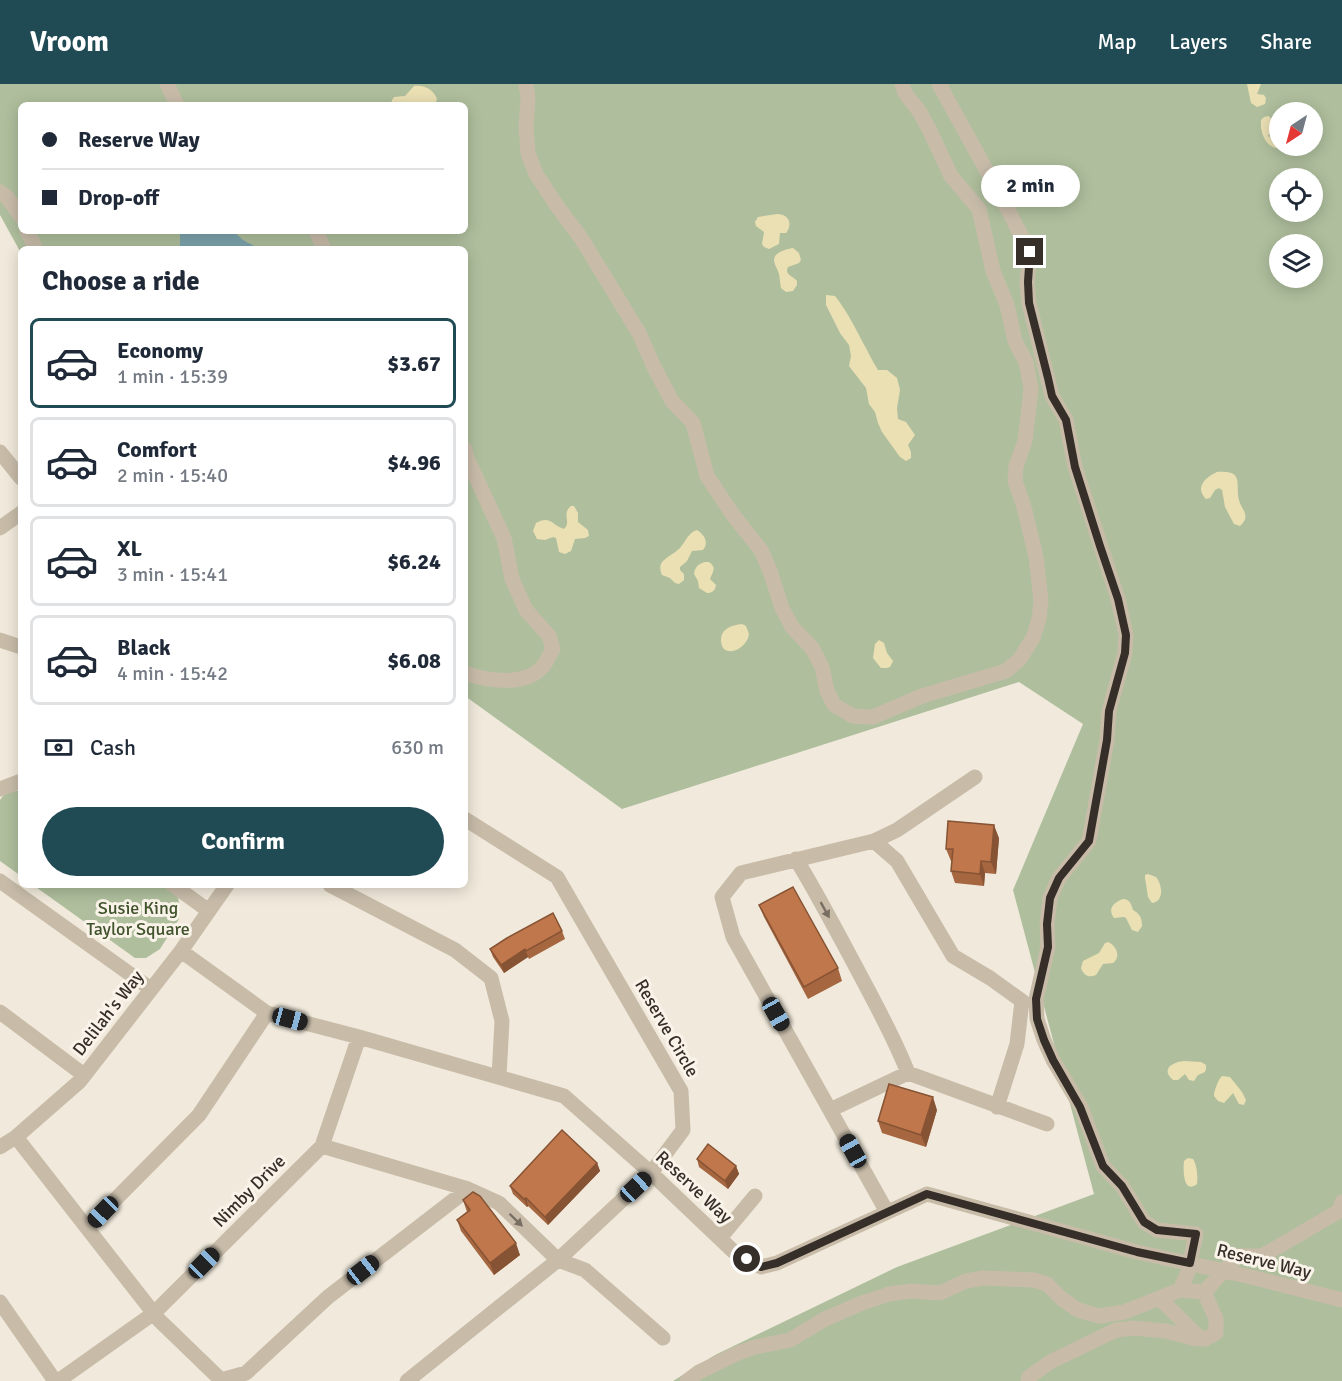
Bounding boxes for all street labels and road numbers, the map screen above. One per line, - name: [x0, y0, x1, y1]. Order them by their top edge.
- street label: Delilah's Way: [68, 965, 149, 1060]
- street label: Reserve Circle: [630, 975, 704, 1081]
- street label: Reserve Way: [651, 1146, 737, 1228]
- street label: Nimby Drive: [208, 1150, 290, 1232]
- street label: Reserve Way: [1215, 1239, 1314, 1283]

